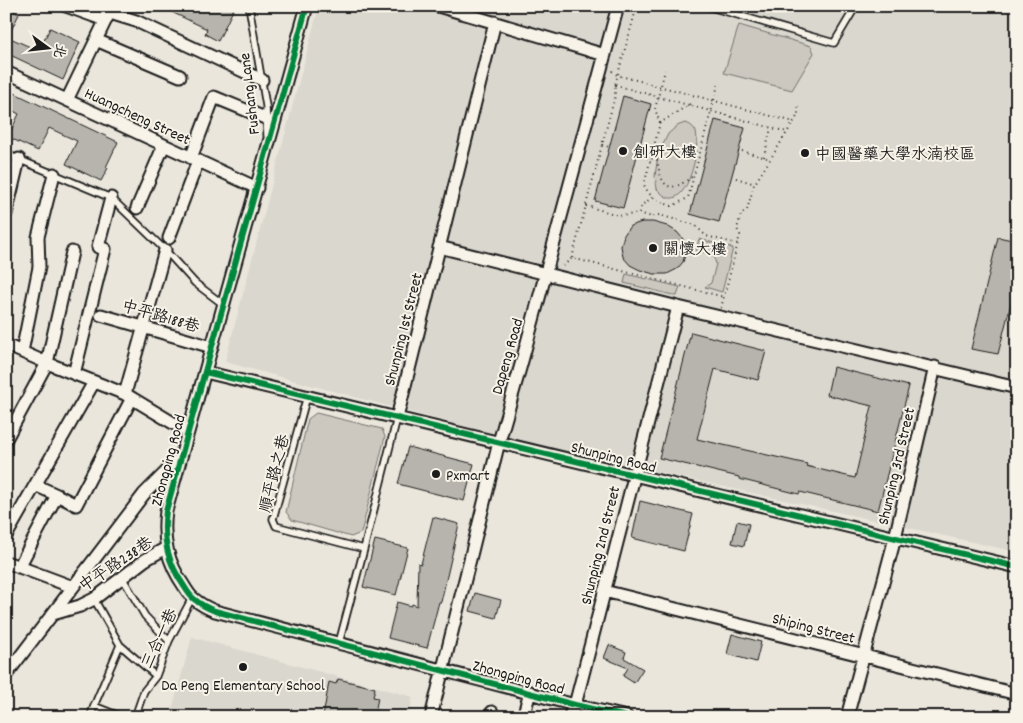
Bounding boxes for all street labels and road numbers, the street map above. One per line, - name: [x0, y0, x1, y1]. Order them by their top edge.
- street label: Fushang Lane: [234, 52, 267, 136]
- street label: Huangcheng Street: [80, 83, 194, 152]
- street label: Shunping 1st Street: [379, 271, 430, 389]
- street label: 中平路188巷: [119, 295, 202, 340]
- street label: Dapeng Road: [487, 316, 530, 397]
- street label: Shunping 3rd Street: [873, 405, 922, 528]
- street label: Zhongping Road: [146, 412, 193, 509]
- street label: 順平路之巷: [255, 432, 296, 515]
- street label: Shunping Road: [568, 437, 658, 480]
- street label: Shunping 2nd Street: [576, 484, 627, 607]
- street label: 中平路238巷: [75, 532, 158, 598]
- street label: 三合一巷: [136, 605, 184, 673]
- street label: Shiping Street: [770, 608, 857, 651]
- street label: Zhongping Road: [470, 655, 567, 702]

